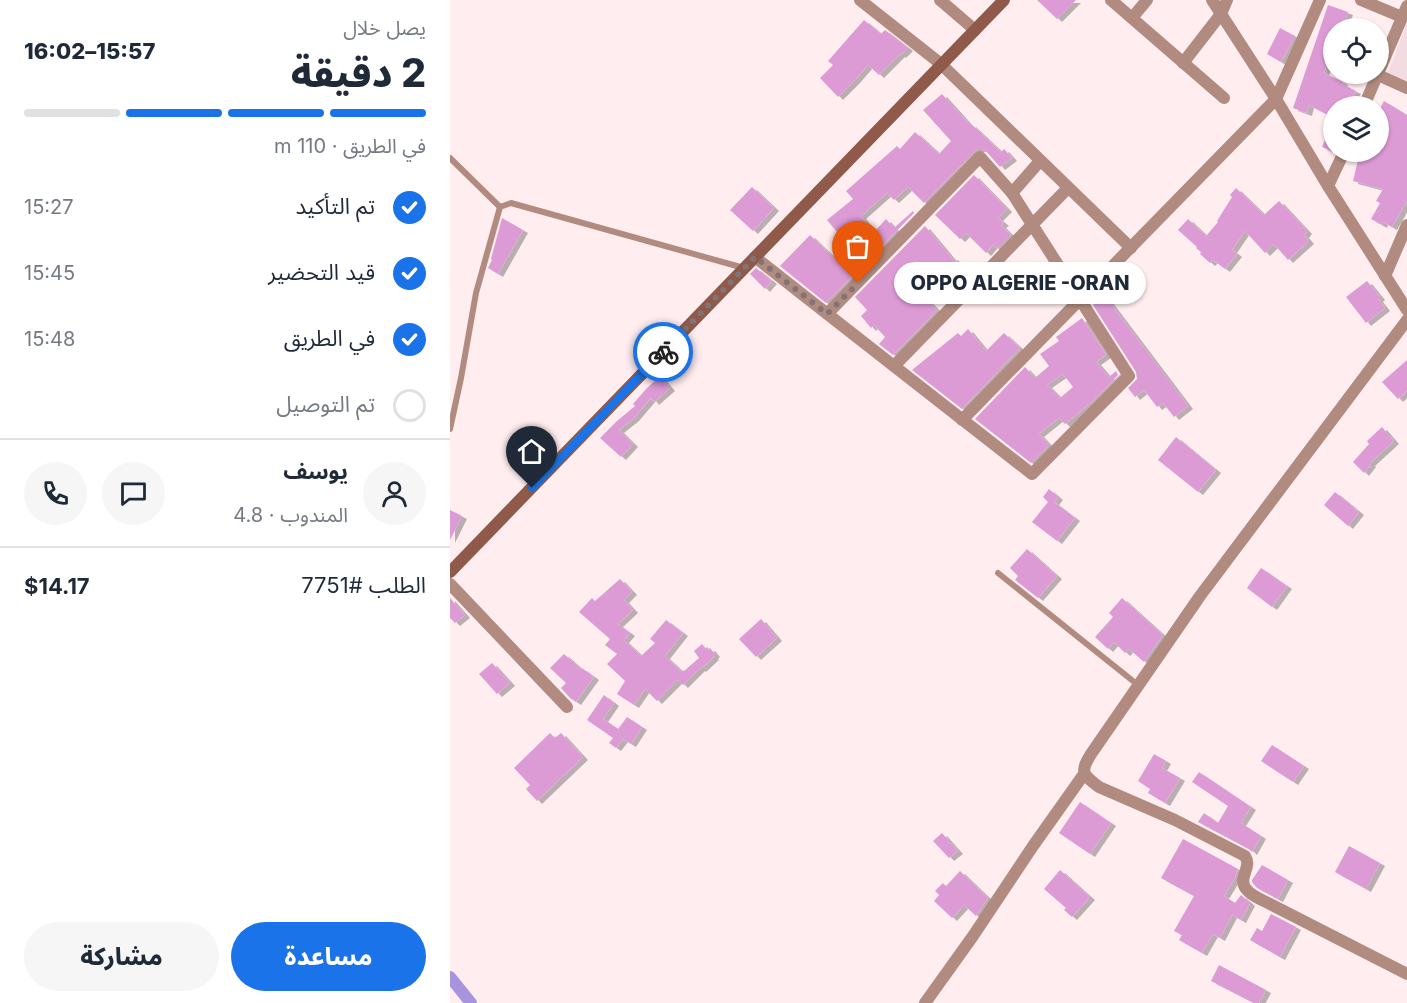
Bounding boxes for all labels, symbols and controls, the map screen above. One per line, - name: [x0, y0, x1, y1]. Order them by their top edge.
- text: يصل خلال: [343, 16, 426, 40]
- map controls: [1323, 18, 1389, 162]
- button: locate: [1323, 18, 1389, 84]
- text: 15:57–16:02: [24, 38, 155, 64]
- text: 2 دقيقة: [291, 49, 426, 96]
- button: layers: [1323, 96, 1389, 162]
- text: في الطريق · 110 m: [274, 134, 426, 158]
- icon: check: [393, 191, 426, 224]
- text: تم التأكيد: [295, 193, 375, 219]
- text: 15:27: [24, 195, 74, 219]
- pin: [832, 221, 883, 283]
- icon: bag: [841, 230, 874, 263]
- icon: check: [393, 257, 426, 290]
- text: قيد التحضير: [268, 259, 375, 285]
- text: 15:45: [24, 261, 75, 285]
- callout: OPPO ALGERIE -ORAN: [894, 262, 1146, 304]
- text: OPPO ALGERIE -ORAN: [910, 271, 1130, 295]
- courier: [633, 322, 693, 382]
- icon: check: [393, 323, 426, 356]
- text: في الطريق: [284, 325, 375, 351]
- text: 15:48: [24, 327, 75, 351]
- icon: bike: [647, 336, 680, 369]
- text: تم التوصيل: [276, 391, 375, 417]
- pin: [506, 426, 557, 488]
- icon: home: [515, 435, 548, 468]
- text: يوسف: [283, 458, 348, 484]
- button: phone: [24, 462, 87, 525]
- button: chat: [102, 462, 165, 525]
- button: person: [363, 462, 426, 525]
- text: المندوب · 4.8: [233, 503, 348, 527]
- text: الطلب #7751: [301, 572, 426, 598]
- text: $14.17: [24, 573, 90, 599]
- button: مشاركة: [24, 922, 219, 991]
- button: مساعدة: [231, 922, 426, 991]

